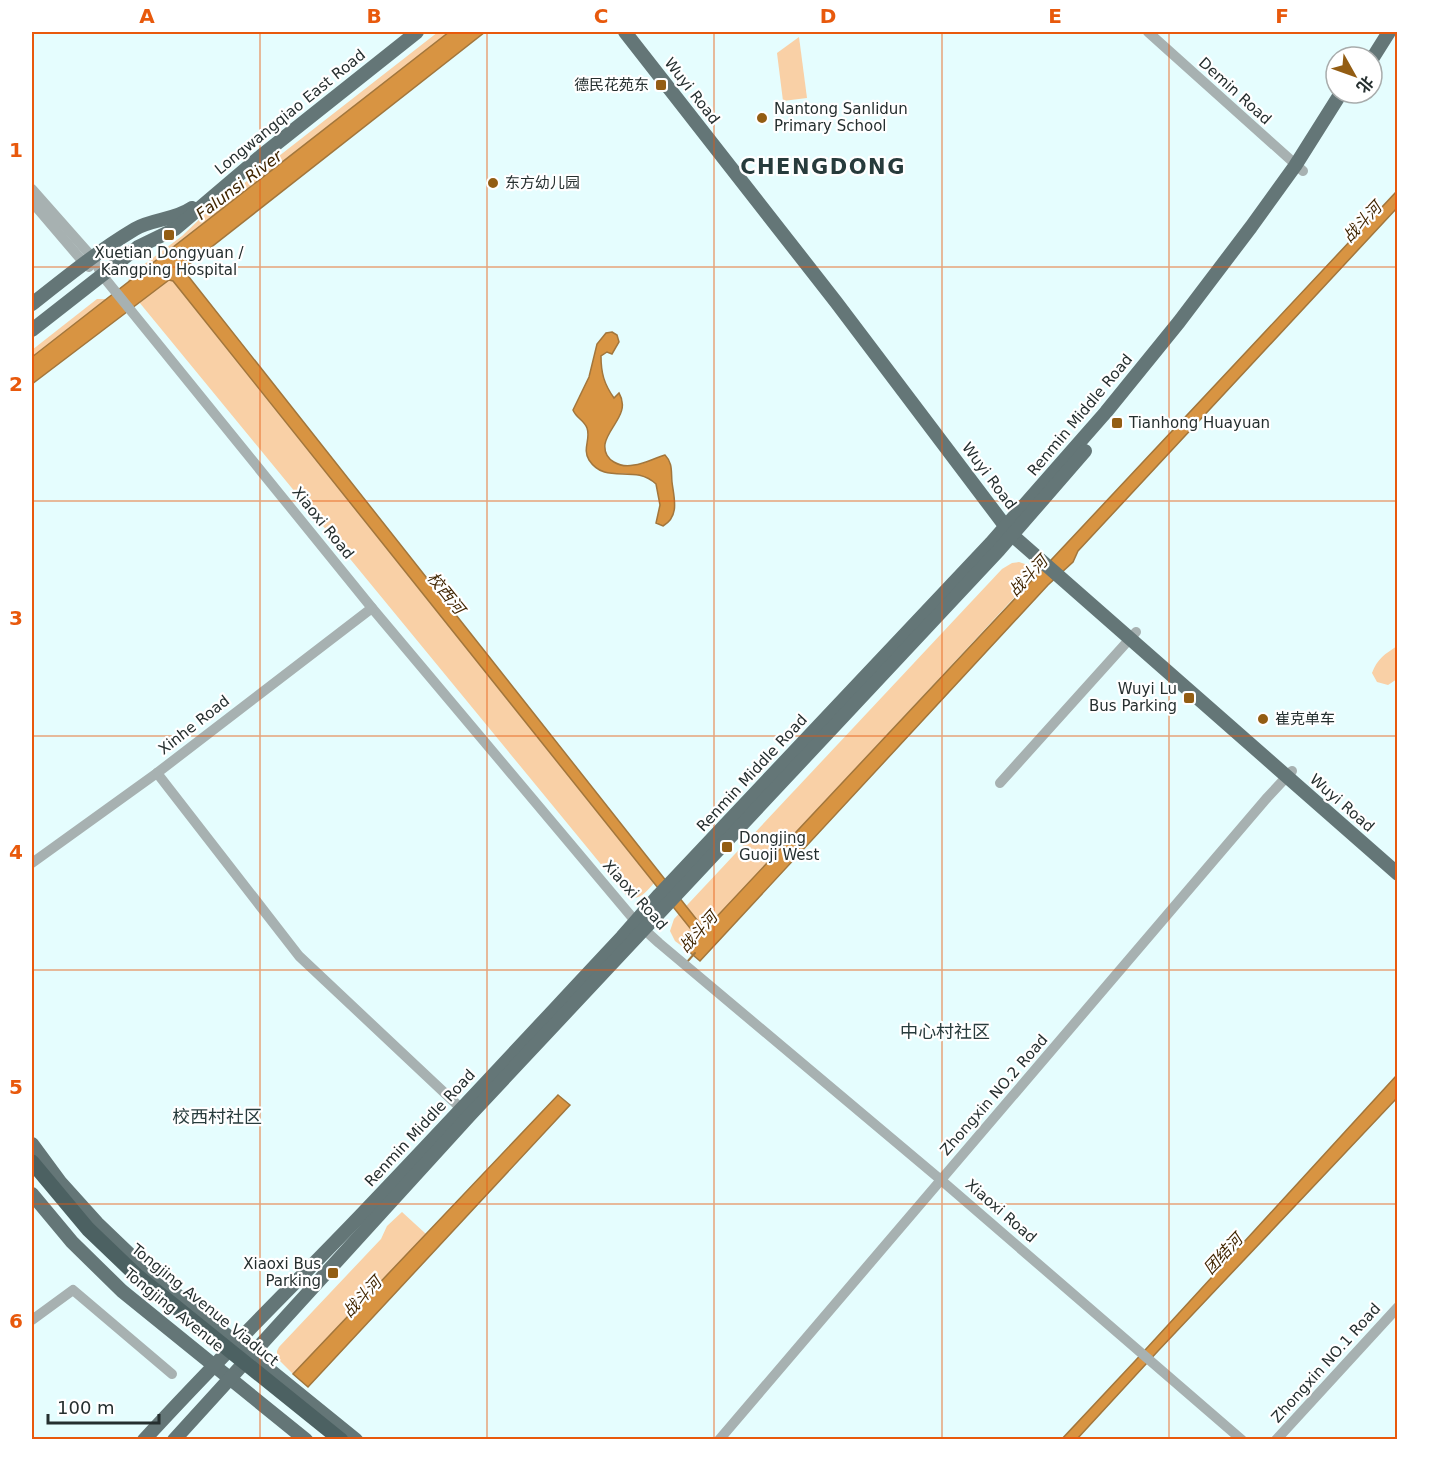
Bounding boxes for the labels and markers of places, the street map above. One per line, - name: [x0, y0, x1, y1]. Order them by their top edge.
- place label: 德民花苑东: [574, 76, 649, 94]
- marker: 德民花苑东: [654, 78, 668, 92]
- place label: Nantong Sanlidun Primary School: [774, 100, 908, 135]
- marker: Nantong Sanlidun Primary School: [755, 111, 769, 125]
- place label: 东方幼儿园: [505, 174, 580, 192]
- marker: 东方幼儿园: [486, 176, 500, 190]
- marker: Xuetian Dongyuan / Kangping Hospital: [162, 228, 176, 242]
- place label: Xuetian Dongyuan / Kangping Hospital: [94, 244, 245, 279]
- place label: Tianhong Huayuan: [1128, 414, 1270, 432]
- marker: Tianhong Huayuan: [1110, 416, 1124, 430]
- place label: Wuyi Lu Bus Parking: [1089, 680, 1177, 715]
- marker: Wuyi Lu Bus Parking: [1182, 691, 1196, 705]
- place label: 崔克单车: [1275, 710, 1335, 728]
- marker: 崔克单车: [1256, 712, 1270, 726]
- place label: Dongjing Guoji West: [739, 829, 819, 864]
- marker: Dongjing Guoji West: [720, 840, 734, 854]
- place label: Xiaoxi Bus Parking: [243, 1255, 321, 1290]
- marker: Xiaoxi Bus Parking: [326, 1266, 340, 1280]

